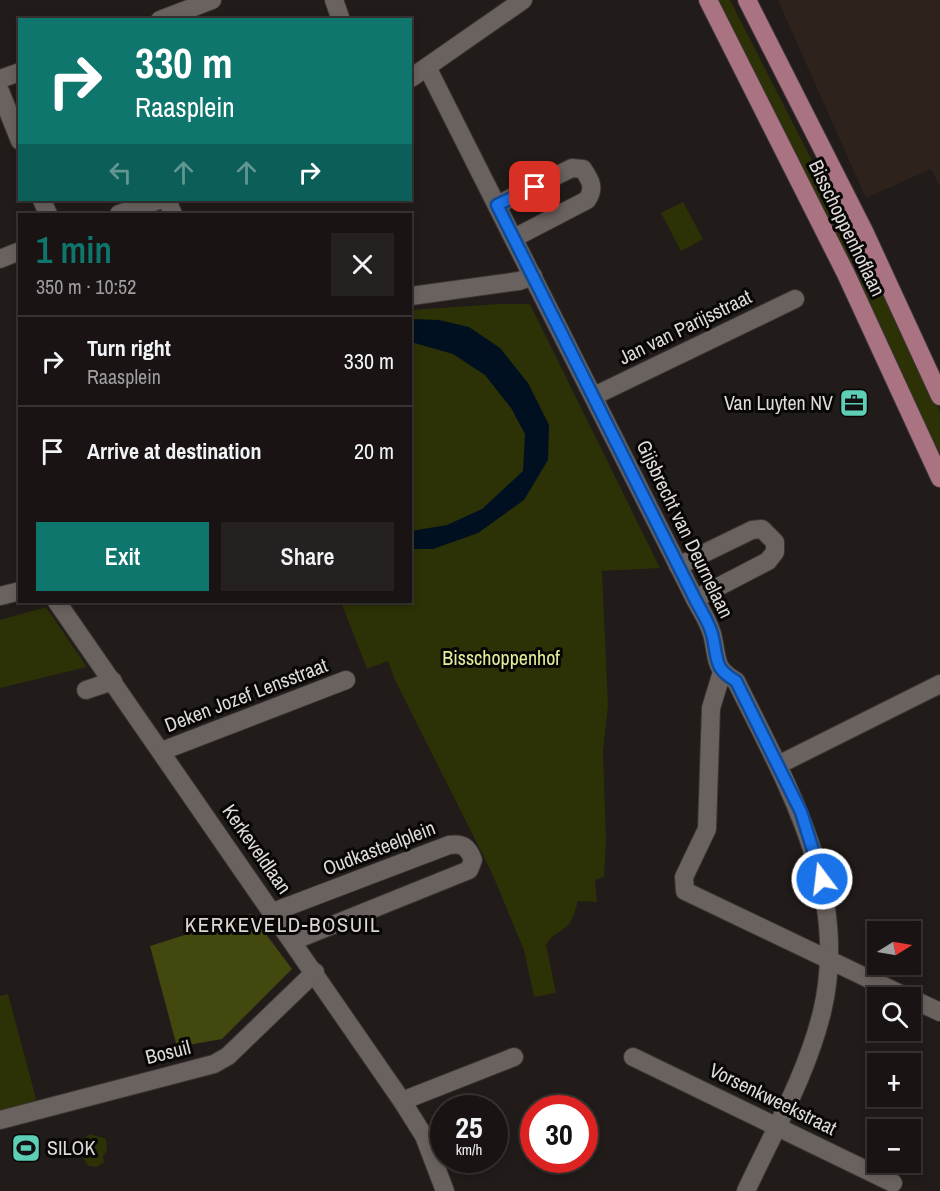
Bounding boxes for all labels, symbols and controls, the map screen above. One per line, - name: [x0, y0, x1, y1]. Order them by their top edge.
- text: 330 m: [135, 35, 233, 91]
- icon: right: [36, 42, 114, 120]
- text: Raasplein: [135, 89, 235, 125]
- street label: Bisschoppenhoflaan: [803, 155, 892, 300]
- icon: left: [104, 156, 137, 189]
- icon: ahead: [167, 156, 200, 189]
- icon: ahead: [230, 156, 263, 189]
- icon: right: [293, 156, 326, 189]
- pin: [509, 161, 560, 212]
- icon: arrive: [518, 170, 551, 203]
- text: 1 min: [36, 226, 112, 274]
- button: close: [331, 233, 394, 296]
- text: 350 m · 10:52: [36, 273, 136, 300]
- street label: Jan van Parijsstraat: [614, 282, 756, 370]
- text: Turn right: [87, 333, 171, 363]
- icon: right: [36, 345, 69, 378]
- text: 330 m: [344, 346, 394, 376]
- text: Raasplein: [87, 363, 161, 390]
- office icon: Van Luyten NV: [838, 387, 870, 419]
- place label: Van Luyten NV: [724, 389, 833, 416]
- icon: arrive: [36, 435, 69, 468]
- street label: Gijsbrecht van Deurnelaan: [631, 435, 740, 622]
- text: Arrive at destination: [87, 436, 261, 466]
- text: 20 m: [354, 436, 394, 466]
- button: Exit: [36, 522, 209, 591]
- button: Share: [221, 522, 394, 591]
- park label: Bisschoppenhof: [442, 644, 560, 671]
- street label: Deken Jozef Lensstraat: [161, 651, 331, 738]
- street label: Kerkeveldlaan: [217, 798, 298, 899]
- street label: Oudkasteelplein: [319, 814, 439, 881]
- position arrow: [790, 847, 854, 911]
- district label: KERKEVELD-BOSUIL: [185, 910, 381, 939]
- north arrow: [867, 921, 921, 975]
- map controls: [867, 921, 921, 1173]
- button: search: [867, 987, 921, 1041]
- street label: Bosuil: [142, 1033, 193, 1070]
- button: +: [867, 1053, 921, 1107]
- street label: Vorsenkweekstraat: [705, 1056, 842, 1141]
- speed limit sign: 30: [520, 1095, 598, 1173]
- text: 25: [455, 1107, 483, 1147]
- button: −: [867, 1119, 921, 1173]
- sports icon: SILOK: [10, 1132, 42, 1164]
- place label: SILOK: [47, 1134, 95, 1161]
- text: km/h: [456, 1139, 482, 1160]

